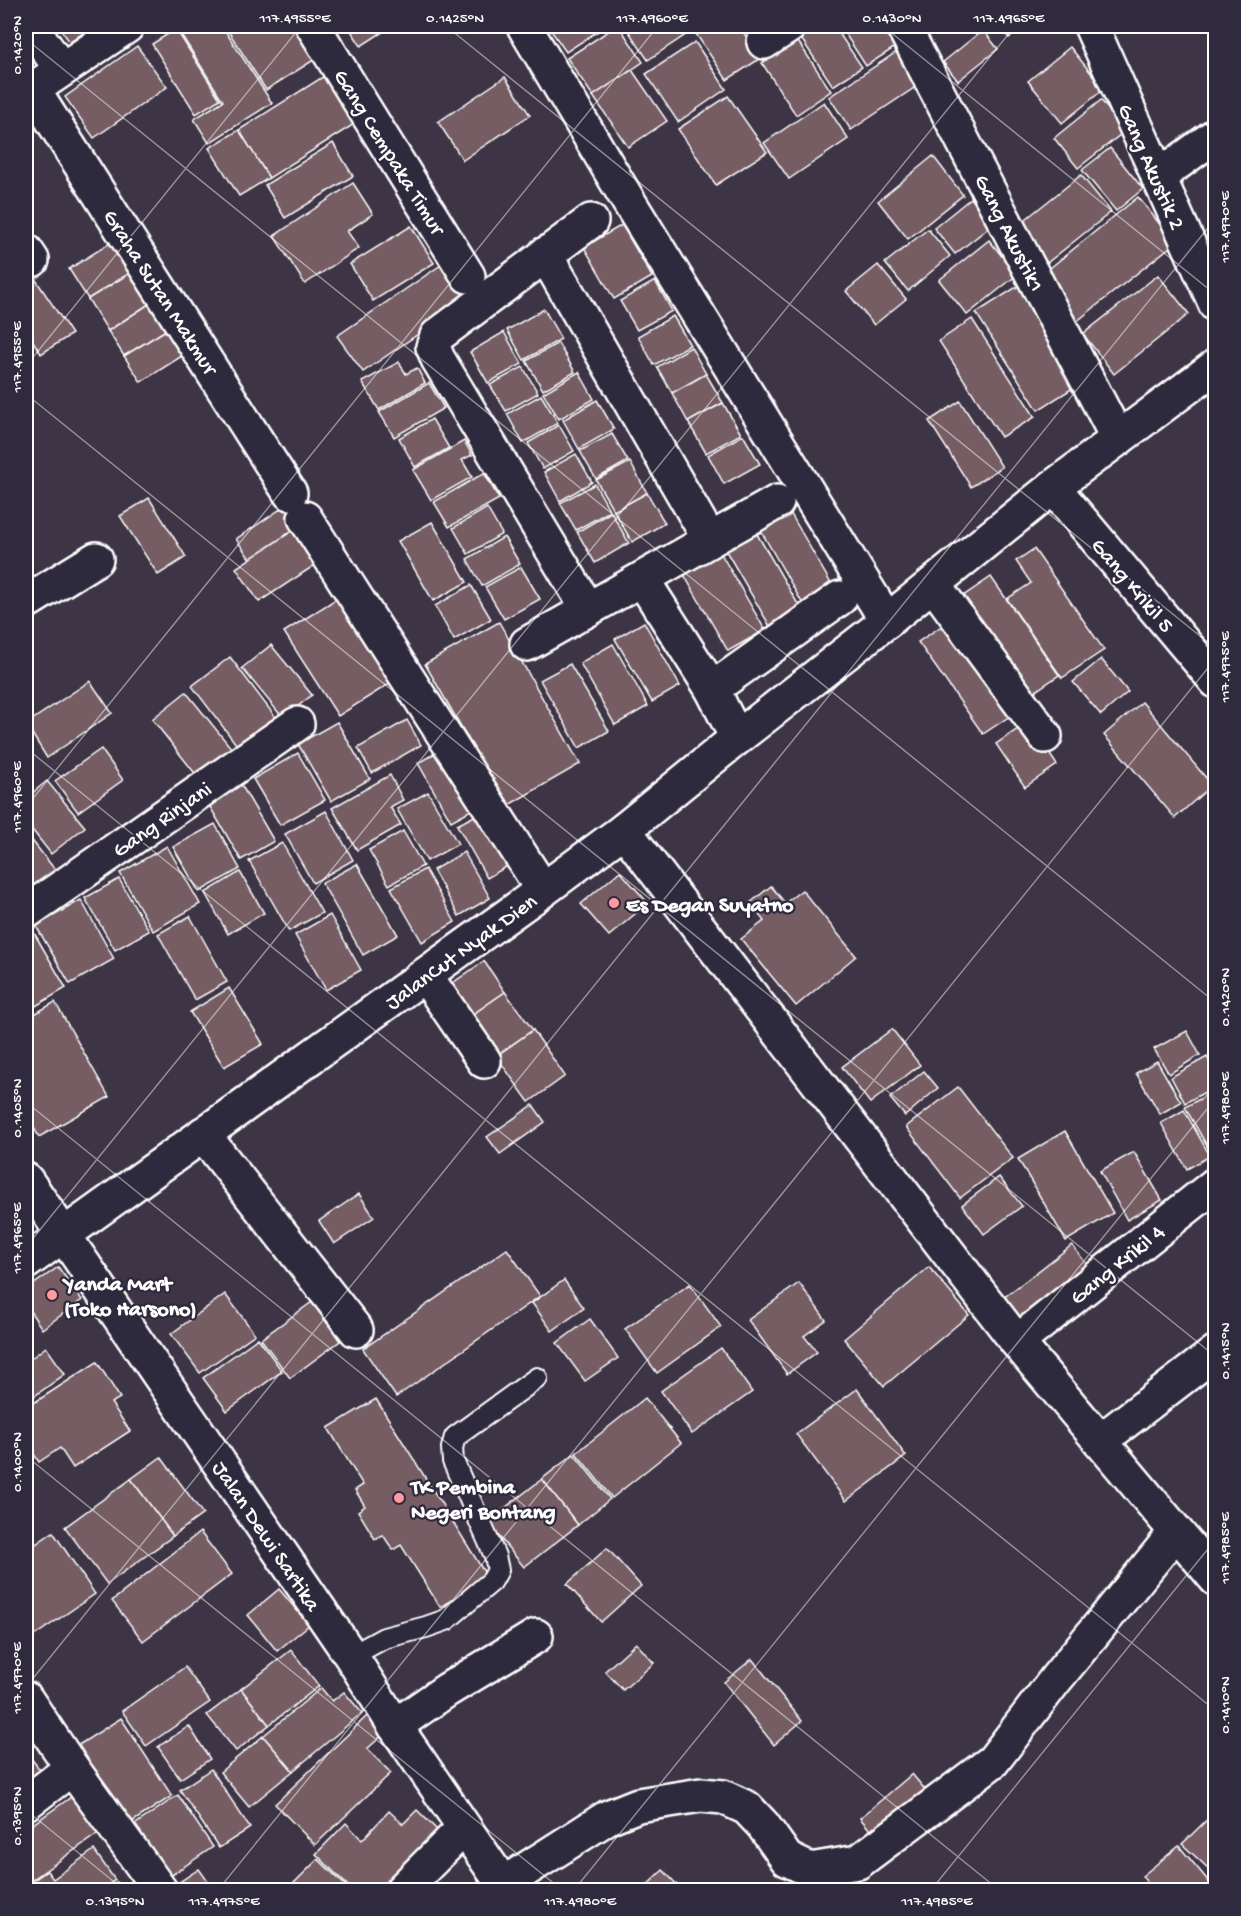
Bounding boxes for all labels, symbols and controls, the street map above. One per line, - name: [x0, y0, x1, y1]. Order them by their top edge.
- text: 117.4955°E: [258, 10, 331, 28]
- text: 0.1425°N: [426, 10, 484, 28]
- text: 117.4960°E: [615, 10, 688, 28]
- text: 0.1430°N: [862, 10, 922, 28]
- text: 117.4965°E: [973, 10, 1045, 28]
- text: 0.1420°N: [9, 15, 27, 74]
- street label: Gang Cempaka Timur: [326, 65, 450, 243]
- street label: Gang Akustik 2: [1110, 101, 1189, 235]
- street label: Gang Akustik1: [967, 171, 1048, 297]
- text: 117.4970°E: [1217, 191, 1235, 264]
- street label: Graha Sutan Makmur: [96, 206, 223, 382]
- text: 117.4955°E: [9, 321, 27, 394]
- street label: Gang Krikil 5: [1084, 534, 1178, 639]
- text: 117.4975°E: [1217, 631, 1235, 704]
- text: 117.4960°E: [9, 761, 27, 834]
- street label: Gang Rinjani: [109, 778, 218, 865]
- street label: JalanCut Nyak Dien: [381, 889, 544, 1017]
- place label: Es Degan Suyatno: [626, 894, 794, 920]
- marker: Es Degan Suyatno: [607, 896, 621, 910]
- text: 0.1420°N: [1217, 967, 1235, 1026]
- text: 117.4980°E: [1217, 1071, 1235, 1145]
- text: 0.1405°N: [9, 1078, 27, 1138]
- text: 117.4965°E: [9, 1202, 27, 1274]
- street label: Gang Krikil 4: [1066, 1220, 1171, 1312]
- place label: Yanda Mart (Toko Harsono): [61, 1273, 197, 1324]
- marker: Yanda Mart (Toko Harsono): [45, 1288, 59, 1302]
- text: 0.1415°N: [1217, 1322, 1235, 1379]
- text: 0.1400°N: [9, 1432, 27, 1492]
- street label: Jalan Dewi Sartika: [205, 1457, 325, 1618]
- place label: TK Pembina Negeri Bontang: [409, 1476, 556, 1527]
- marker: TK Pembina Negeri Bontang: [392, 1491, 406, 1505]
- text: 117.4985°E: [1217, 1512, 1235, 1585]
- text: 117.4970°E: [9, 1642, 27, 1715]
- text: 0.1410°N: [1217, 1676, 1235, 1734]
- text: 0.1395°N: [9, 1786, 27, 1846]
- text: 0.1395°N: [85, 1893, 145, 1911]
- text: 117.4975°E: [187, 1893, 260, 1911]
- text: 117.4980°E: [543, 1893, 617, 1911]
- text: 117.4985°E: [900, 1893, 973, 1911]

